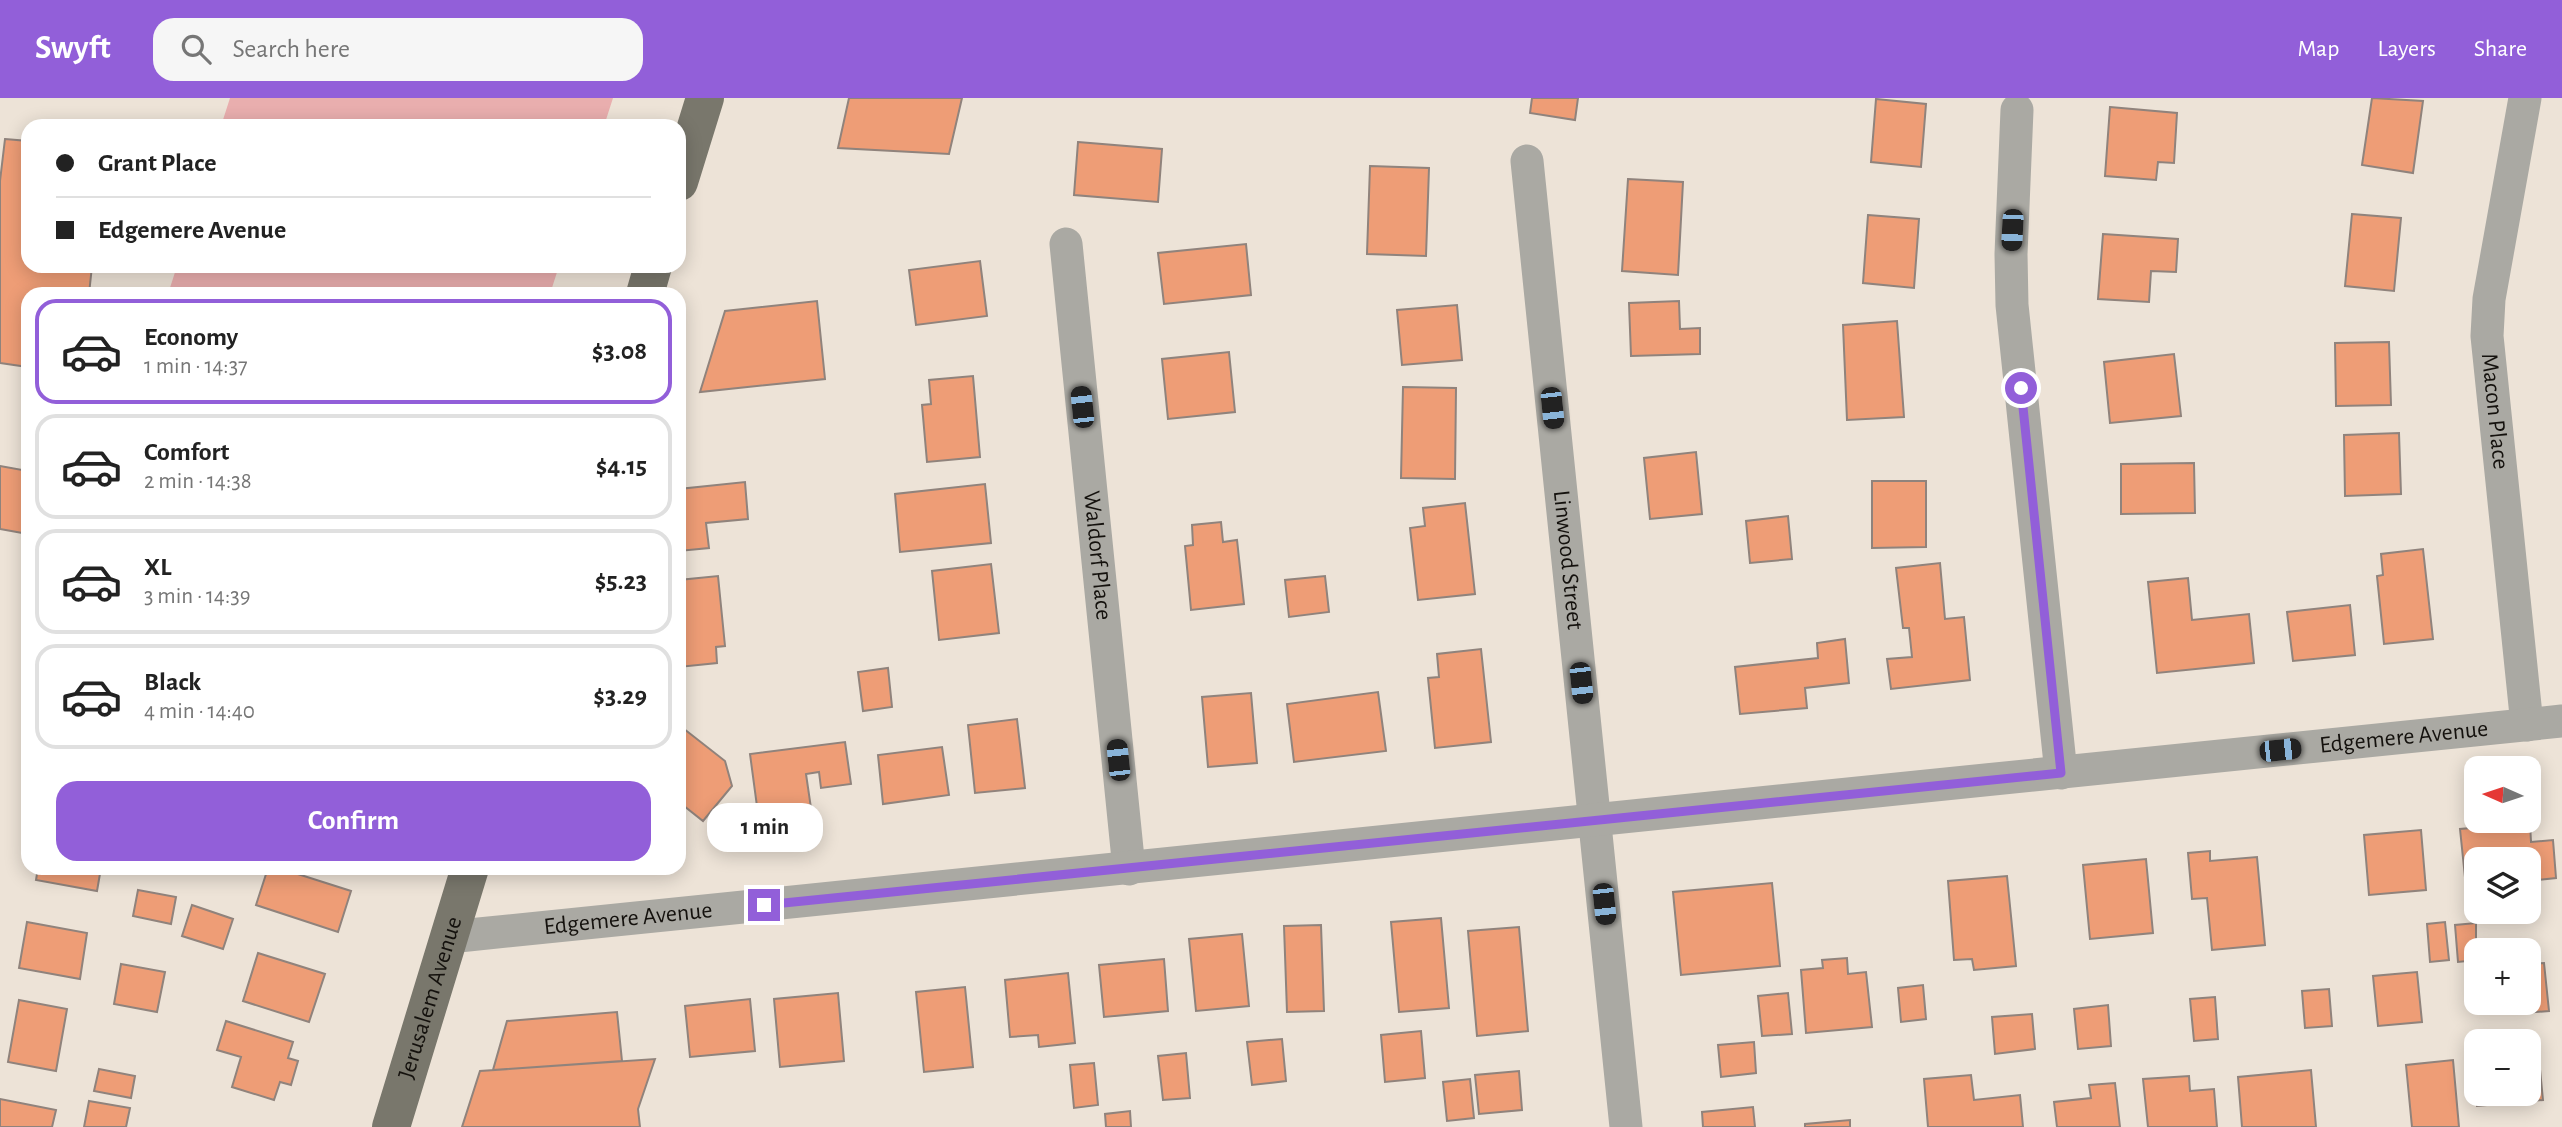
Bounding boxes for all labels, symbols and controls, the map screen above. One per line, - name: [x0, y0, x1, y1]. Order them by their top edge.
- search box: [153, 18, 643, 81]
- icon: search: [177, 30, 215, 68]
- text: Swyft: [35, 32, 111, 65]
- text: Search here: [233, 36, 350, 62]
- text: Map: [2297, 37, 2339, 61]
- text: Layers: [2377, 37, 2436, 61]
- text: Share: [2474, 37, 2527, 61]
- text: Grant Place: [98, 150, 217, 176]
- car: [2001, 208, 2024, 252]
- text: Edgemere Avenue: [98, 217, 286, 243]
- icon: car: [60, 320, 123, 383]
- text: Economy: [144, 324, 238, 350]
- text: $3.08: [592, 338, 647, 364]
- street label: Macon Place: [2477, 352, 2513, 471]
- text: 1 min · 14:37: [144, 355, 248, 378]
- route start: [2005, 372, 2037, 404]
- car: [1070, 385, 1095, 429]
- car: [1540, 386, 1565, 430]
- icon: car: [60, 435, 123, 498]
- text: Comfort: [144, 439, 229, 465]
- text: $4.15: [596, 453, 647, 479]
- text: 2 min · 14:38: [144, 470, 252, 493]
- street label: Linwood Street: [1549, 489, 1587, 631]
- street label: Waldorf Place: [1079, 490, 1116, 621]
- icon: car: [60, 550, 123, 613]
- text: XL: [144, 554, 171, 580]
- text: $5.23: [595, 568, 647, 594]
- text: 3 min · 14:39: [144, 585, 251, 608]
- car: [1569, 661, 1594, 705]
- icon: car: [60, 665, 123, 728]
- text: Black: [144, 669, 201, 695]
- text: $3.29: [593, 683, 647, 709]
- text: 4 min · 14:40: [144, 700, 255, 723]
- street label: Edgemere Avenue: [2318, 717, 2489, 758]
- car: [2259, 737, 2302, 763]
- car: [1106, 738, 1131, 782]
- north arrow: [2464, 756, 2541, 833]
- map controls: [2464, 756, 2541, 1106]
- button: Confirm: [56, 781, 651, 861]
- callout: 1 min: [706, 804, 822, 852]
- text: 1 min: [741, 816, 789, 839]
- button: layers: [2464, 847, 2541, 924]
- car: [1592, 882, 1617, 926]
- route end: [748, 889, 780, 921]
- street label: Edgemere Avenue: [543, 898, 713, 939]
- street label: Jerusalem Avenue: [394, 914, 466, 1082]
- button: +: [2464, 938, 2541, 1015]
- button: −: [2464, 1029, 2541, 1106]

